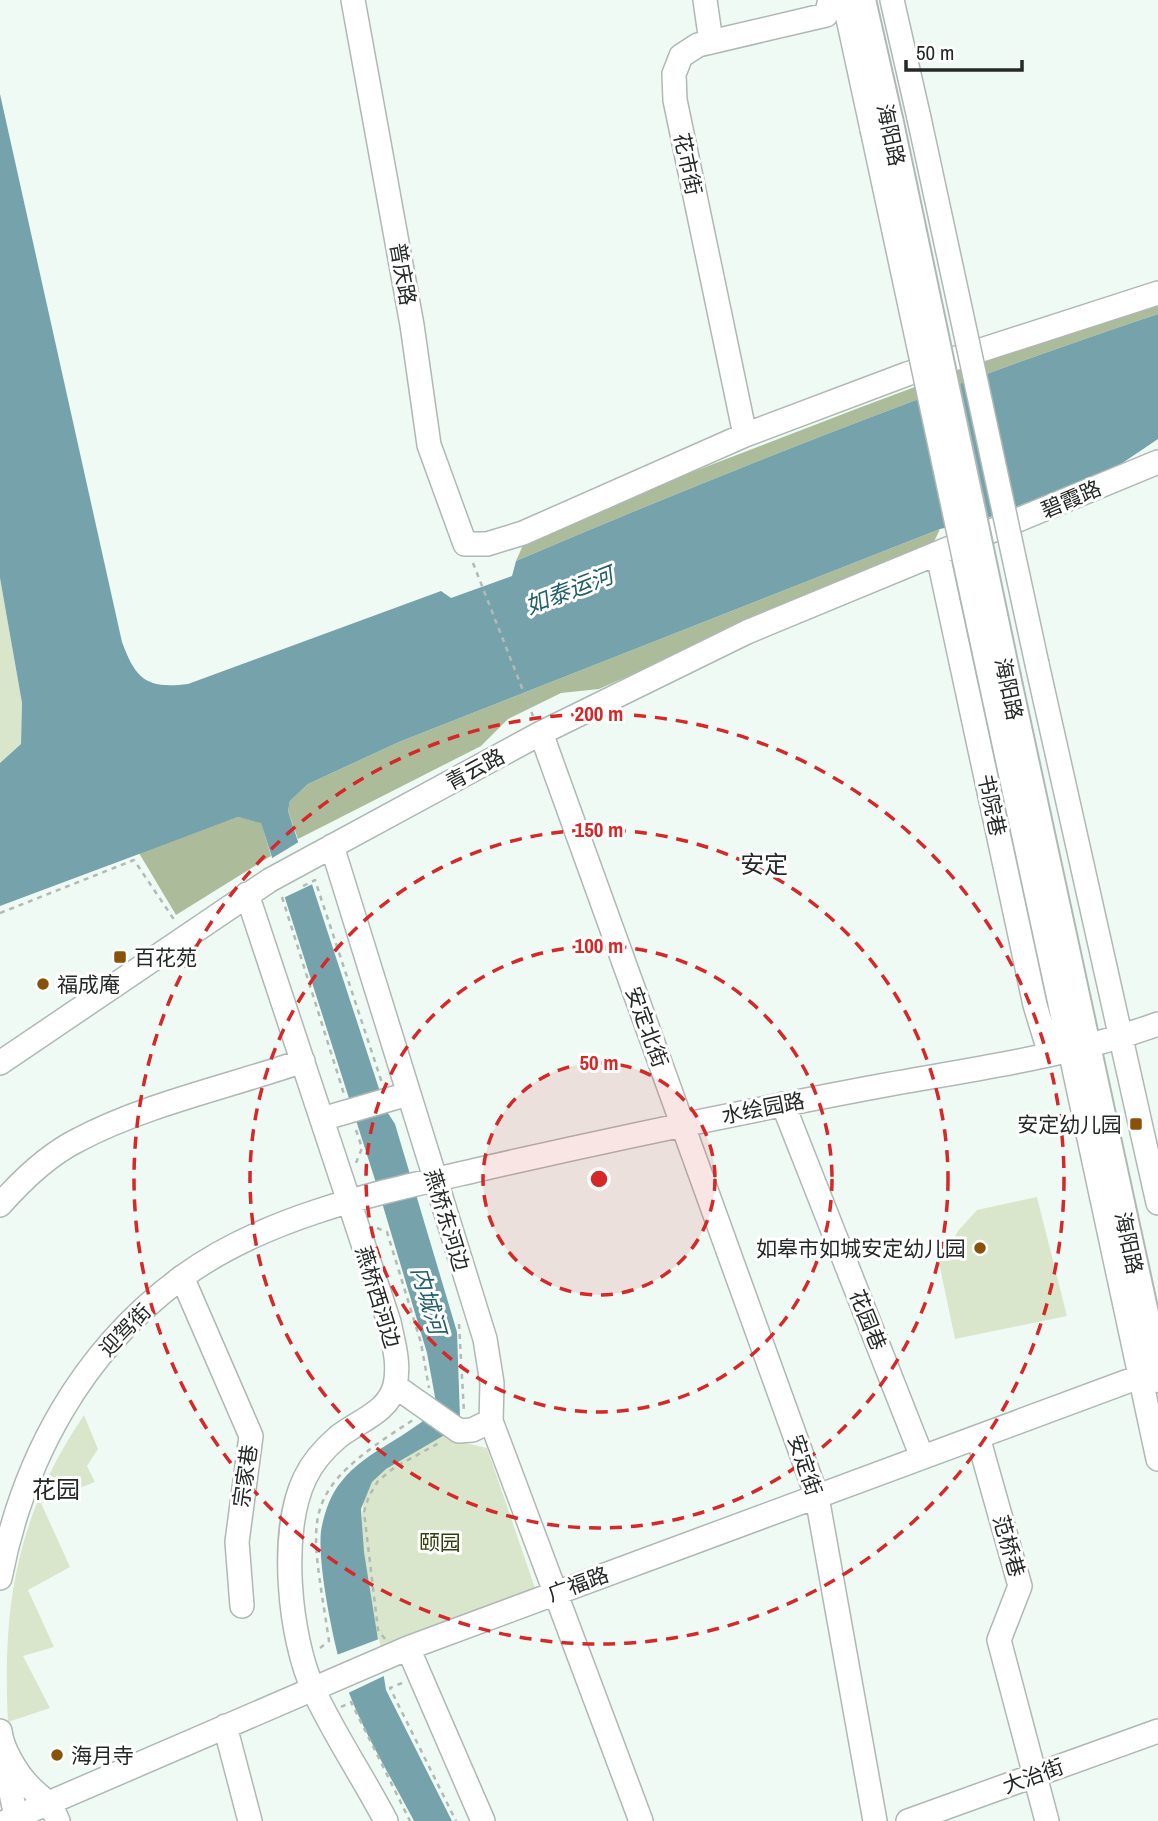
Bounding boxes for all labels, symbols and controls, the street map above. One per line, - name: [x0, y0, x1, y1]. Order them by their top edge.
- scale bar: [906, 28, 1021, 72]
- text: 50 m: [916, 38, 954, 67]
- street label: 海阳路: [870, 101, 912, 169]
- street label: 花市街: [667, 130, 709, 198]
- street label: 普庆路: [383, 240, 423, 308]
- street label: 碧霞路: [1036, 473, 1106, 525]
- water label: 如泰运河: [521, 558, 621, 621]
- street label: 海阳路: [988, 655, 1030, 723]
- text: 200 m: [575, 699, 623, 728]
- street label: 青云路: [440, 741, 510, 797]
- street label: 书院巷: [971, 771, 1013, 839]
- text: 150 m: [575, 815, 623, 844]
- district label: 安定: [740, 848, 788, 880]
- text: 100 m: [575, 931, 623, 960]
- place label: 百花苑: [134, 943, 197, 972]
- marker: 百花苑: [112, 949, 128, 965]
- place label: 福成庵: [57, 970, 120, 999]
- marker: 福成庵: [35, 976, 51, 992]
- street label: 安定北街: [619, 983, 675, 1071]
- text: 50 m: [579, 1048, 619, 1077]
- street label: 水绘园路: [719, 1086, 807, 1130]
- place label: 安定幼儿园: [1017, 1110, 1122, 1139]
- marker: 安定幼儿园: [1128, 1116, 1144, 1132]
- street label: 燕桥东河边: [418, 1166, 476, 1274]
- centre of rings: [587, 1167, 611, 1191]
- street label: 海阳路: [1108, 1209, 1150, 1277]
- place label: 如皋市如城安定幼儿园: [756, 1234, 966, 1263]
- marker: 如皋市如城安定幼儿园: [972, 1240, 988, 1256]
- street label: 燕桥西河边: [349, 1243, 407, 1351]
- water label: 内城河: [405, 1263, 455, 1341]
- street label: 花园巷: [843, 1285, 893, 1355]
- street label: 迎驾街: [93, 1297, 157, 1363]
- street label: 安定街: [781, 1430, 829, 1500]
- street label: 宗家巷: [226, 1443, 264, 1509]
- district label: 花园: [32, 1473, 80, 1505]
- street label: 范桥巷: [986, 1512, 1032, 1580]
- park label: 颐园: [419, 1528, 461, 1557]
- street label: 广福路: [543, 1560, 613, 1608]
- place label: 海月寺: [71, 1741, 134, 1770]
- marker: 海月寺: [49, 1747, 65, 1763]
- street label: 大治街: [998, 1752, 1068, 1800]

